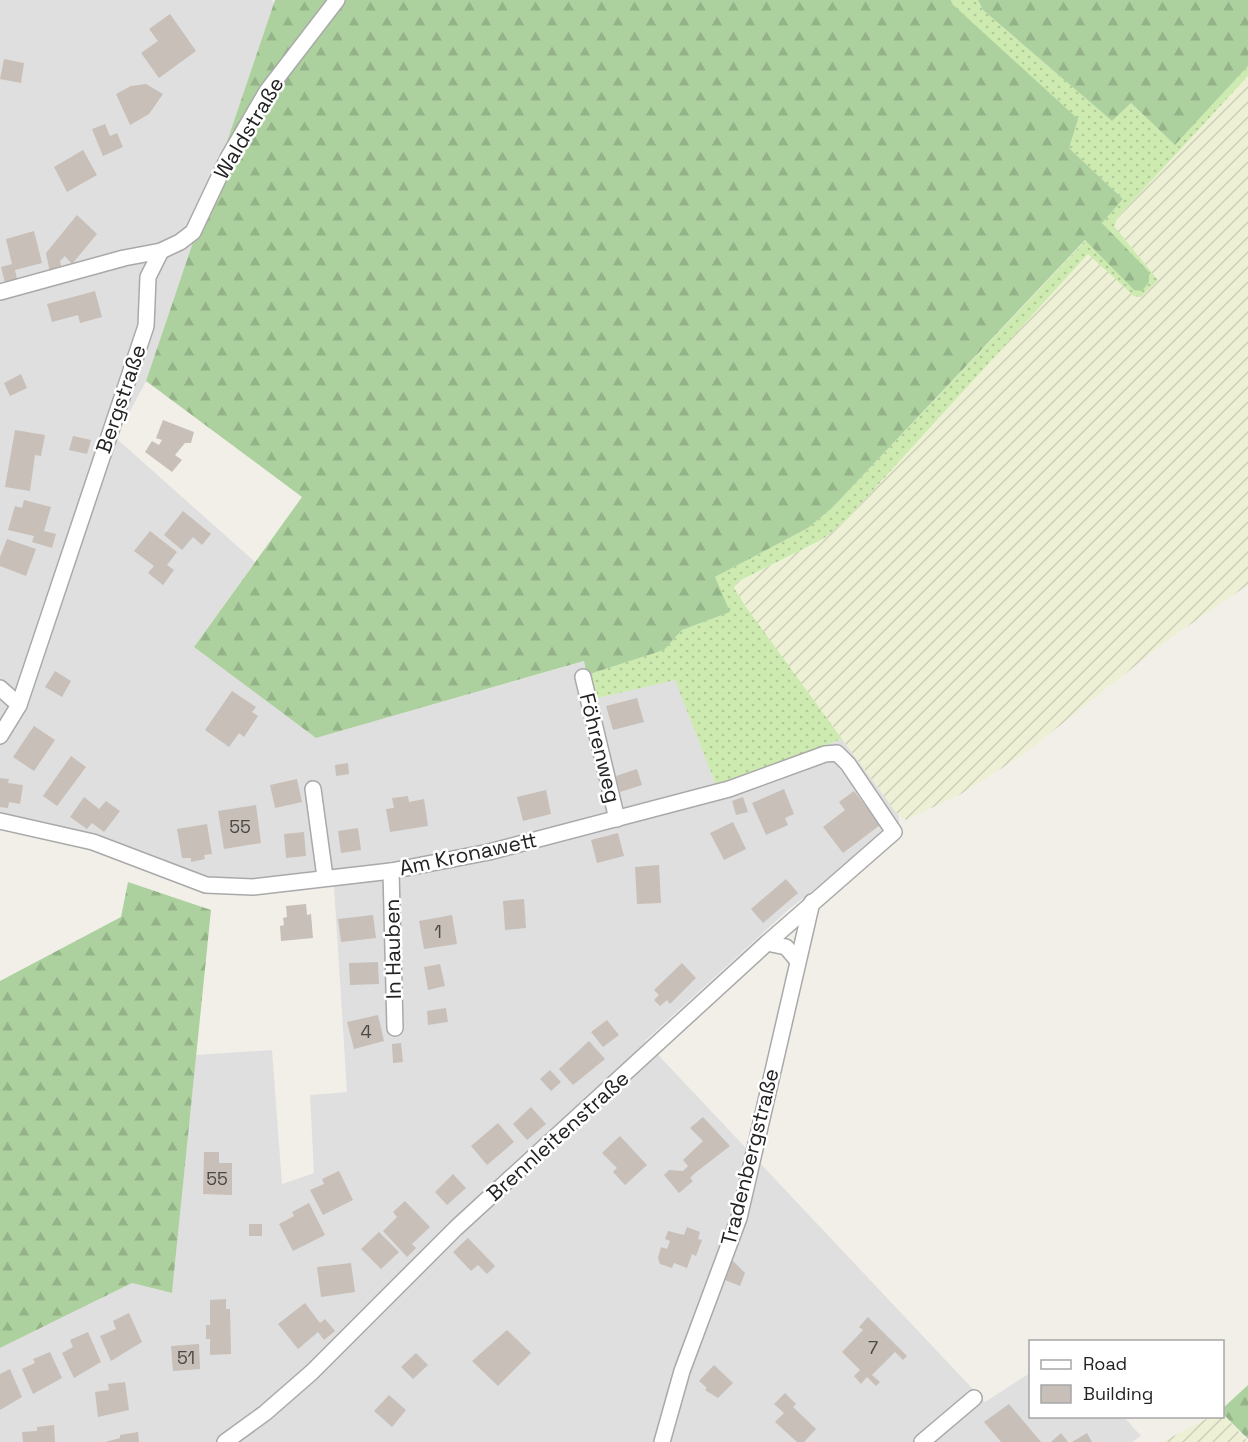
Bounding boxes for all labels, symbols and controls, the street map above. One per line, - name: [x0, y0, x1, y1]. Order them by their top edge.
- street label: Waldstraße: [207, 72, 290, 184]
- street label: Bergstraße: [89, 341, 152, 457]
- street label: Föhrenweg: [574, 690, 627, 806]
- house number: 55: [229, 815, 251, 838]
- street label: Am Kronawett: [397, 826, 539, 881]
- street label: In Hauben: [378, 898, 407, 1000]
- house number: 1: [434, 920, 442, 943]
- house number: 4: [360, 1020, 372, 1043]
- street label: Brennleitenstraße: [481, 1064, 635, 1207]
- street label: Tradenbergstraße: [714, 1065, 785, 1248]
- house number: 55: [206, 1167, 228, 1190]
- house number: 7: [868, 1336, 878, 1359]
- legend: [1029, 1340, 1224, 1418]
- house number: 51: [177, 1346, 195, 1369]
- text: Road: [1083, 1352, 1127, 1375]
- text: Building: [1083, 1382, 1153, 1405]

